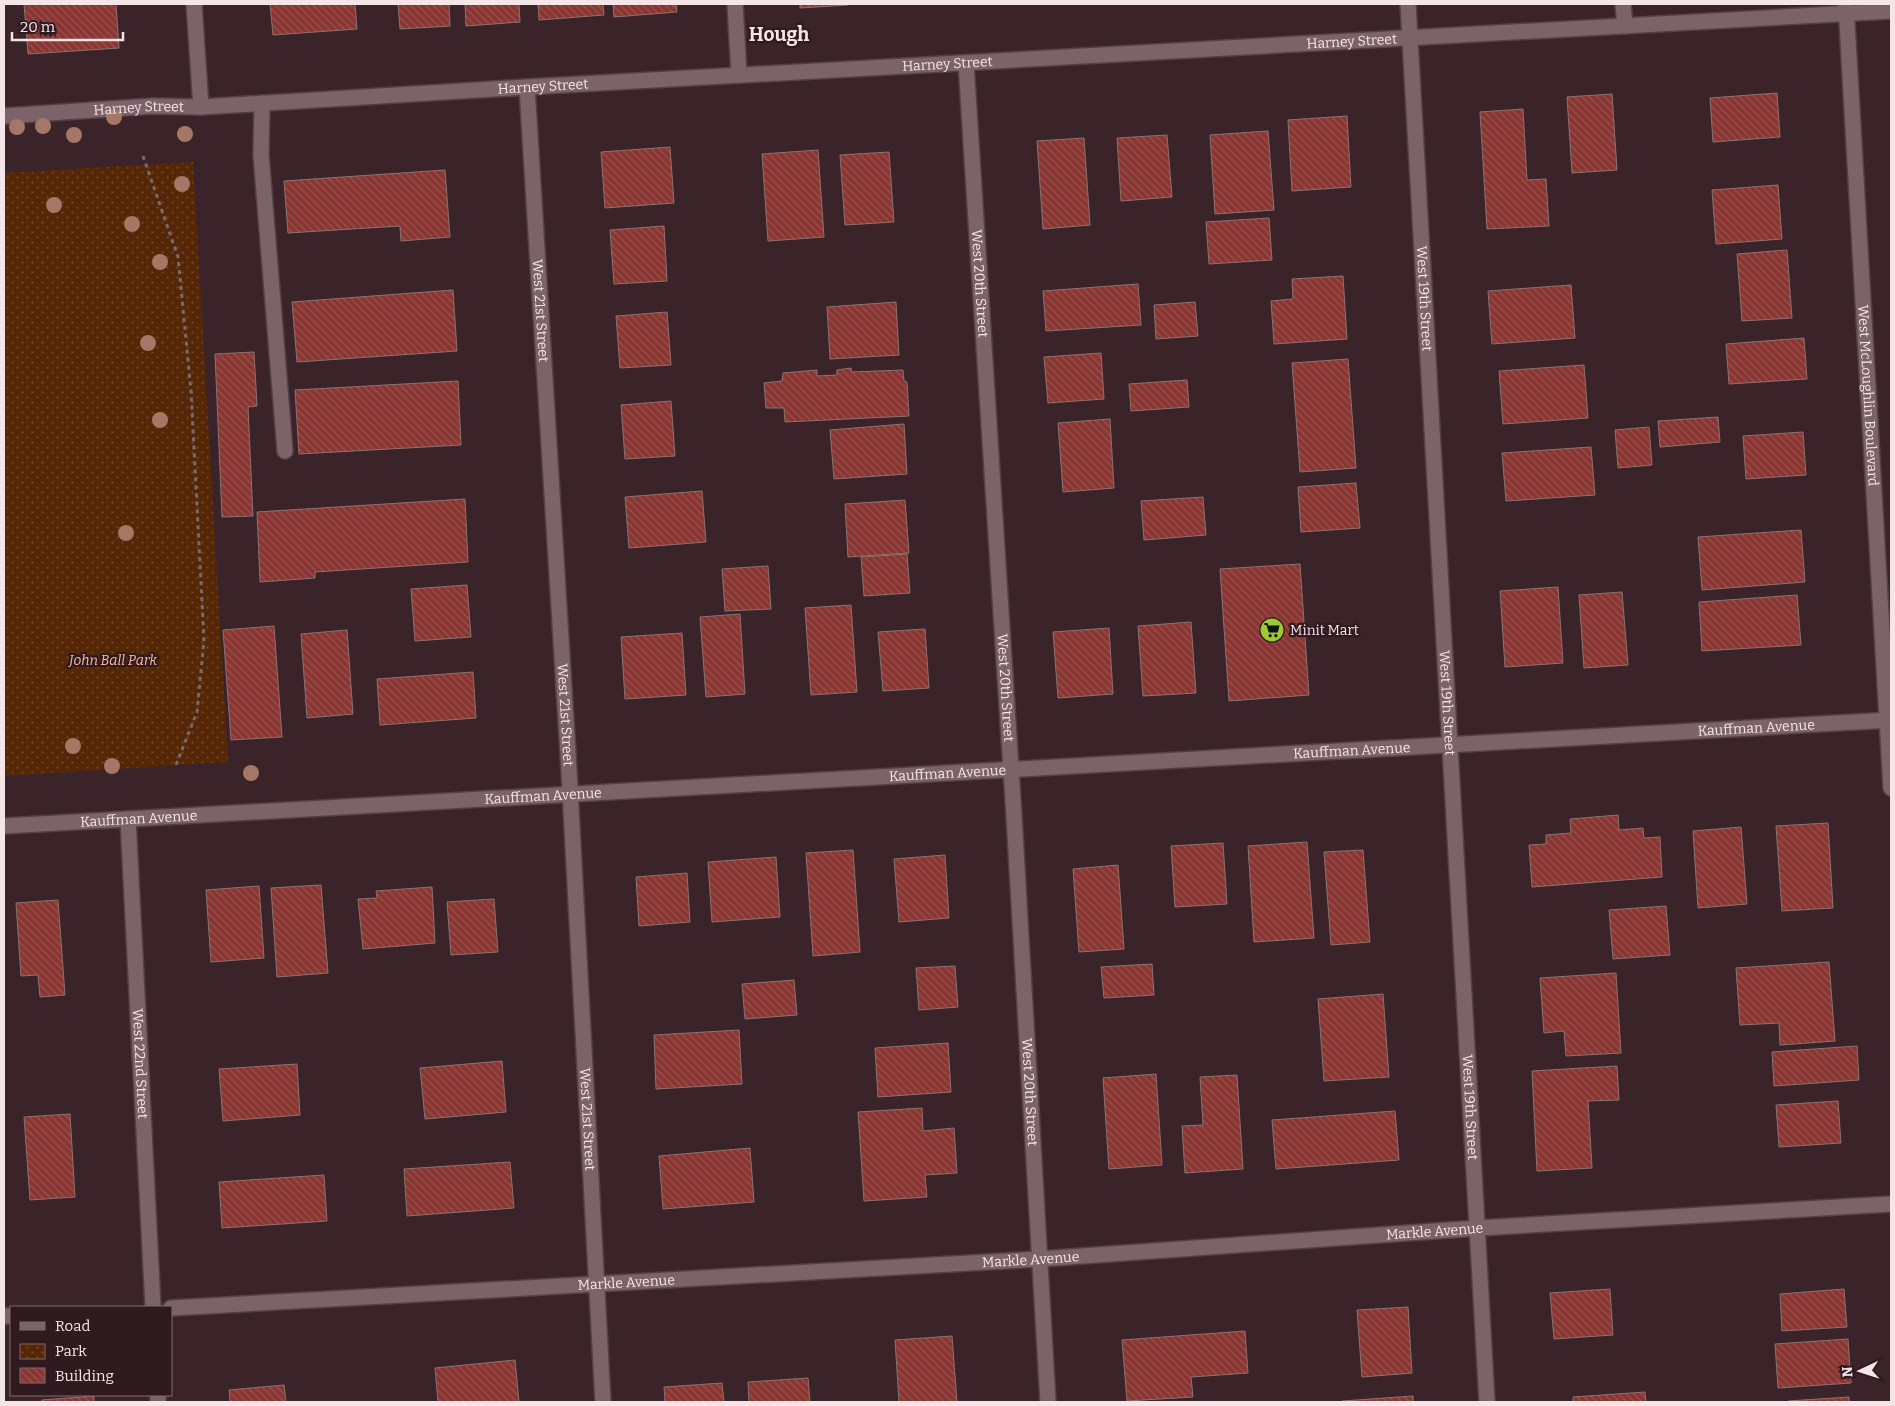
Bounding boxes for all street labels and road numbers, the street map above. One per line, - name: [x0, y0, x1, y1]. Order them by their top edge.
- street label: Harney Street: [1306, 31, 1398, 53]
- street label: Harney Street: [902, 53, 993, 75]
- street label: Harney Street: [497, 76, 589, 98]
- street label: Harney Street: [93, 98, 184, 119]
- street label: West 20th Street: [968, 229, 991, 338]
- street label: West 19th Street: [1413, 245, 1436, 352]
- street label: West 21st Street: [529, 259, 552, 363]
- street label: West McLoughlin Boulevard: [1854, 304, 1882, 487]
- street label: West 20th Street: [993, 633, 1017, 742]
- street label: West 19th Street: [1436, 650, 1458, 756]
- street label: West 21st Street: [553, 663, 577, 767]
- street label: Kauffman Avenue: [1697, 716, 1815, 740]
- street label: Kauffman Avenue: [1293, 739, 1411, 763]
- street label: Kauffman Avenue: [888, 762, 1007, 785]
- street label: Kauffman Avenue: [484, 784, 602, 808]
- street label: Kauffman Avenue: [80, 807, 198, 831]
- street label: West 22nd Street: [129, 1008, 151, 1119]
- street label: West 20th Street: [1018, 1038, 1041, 1147]
- street label: West 19th Street: [1458, 1054, 1481, 1160]
- street label: West 21st Street: [576, 1067, 599, 1171]
- street label: Markle Avenue: [1385, 1220, 1484, 1243]
- street label: Markle Avenue: [982, 1248, 1080, 1271]
- street label: Markle Avenue: [577, 1272, 675, 1294]

